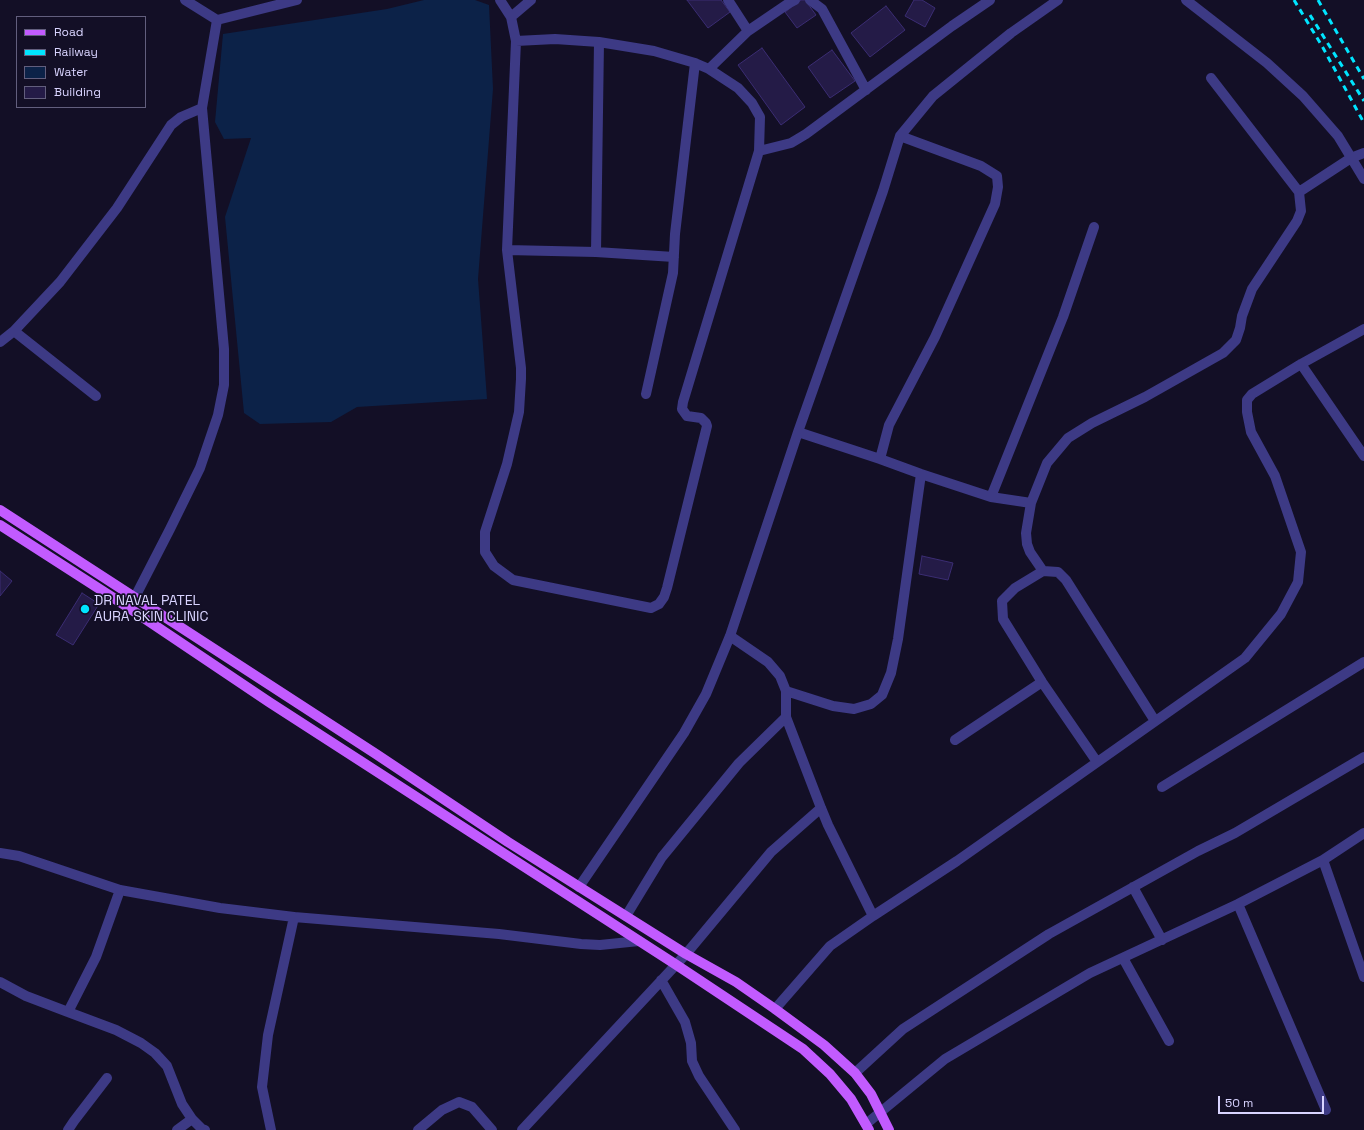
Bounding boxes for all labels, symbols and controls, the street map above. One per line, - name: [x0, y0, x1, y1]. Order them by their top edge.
- legend: [16, 16, 146, 108]
- text: Road: [54, 24, 83, 40]
- text: Railway: [54, 44, 98, 60]
- text: Water: [54, 64, 88, 80]
- text: Building: [54, 84, 101, 100]
- place label: DR NAVAL PATEL AURA SKIN CLINIC: [94, 593, 208, 626]
- marker: DR NAVAL PATEL AURA SKIN CLINIC: [79, 603, 91, 615]
- scale bar: [1220, 1088, 1326, 1114]
- text: 50 m: [1225, 1095, 1253, 1111]

